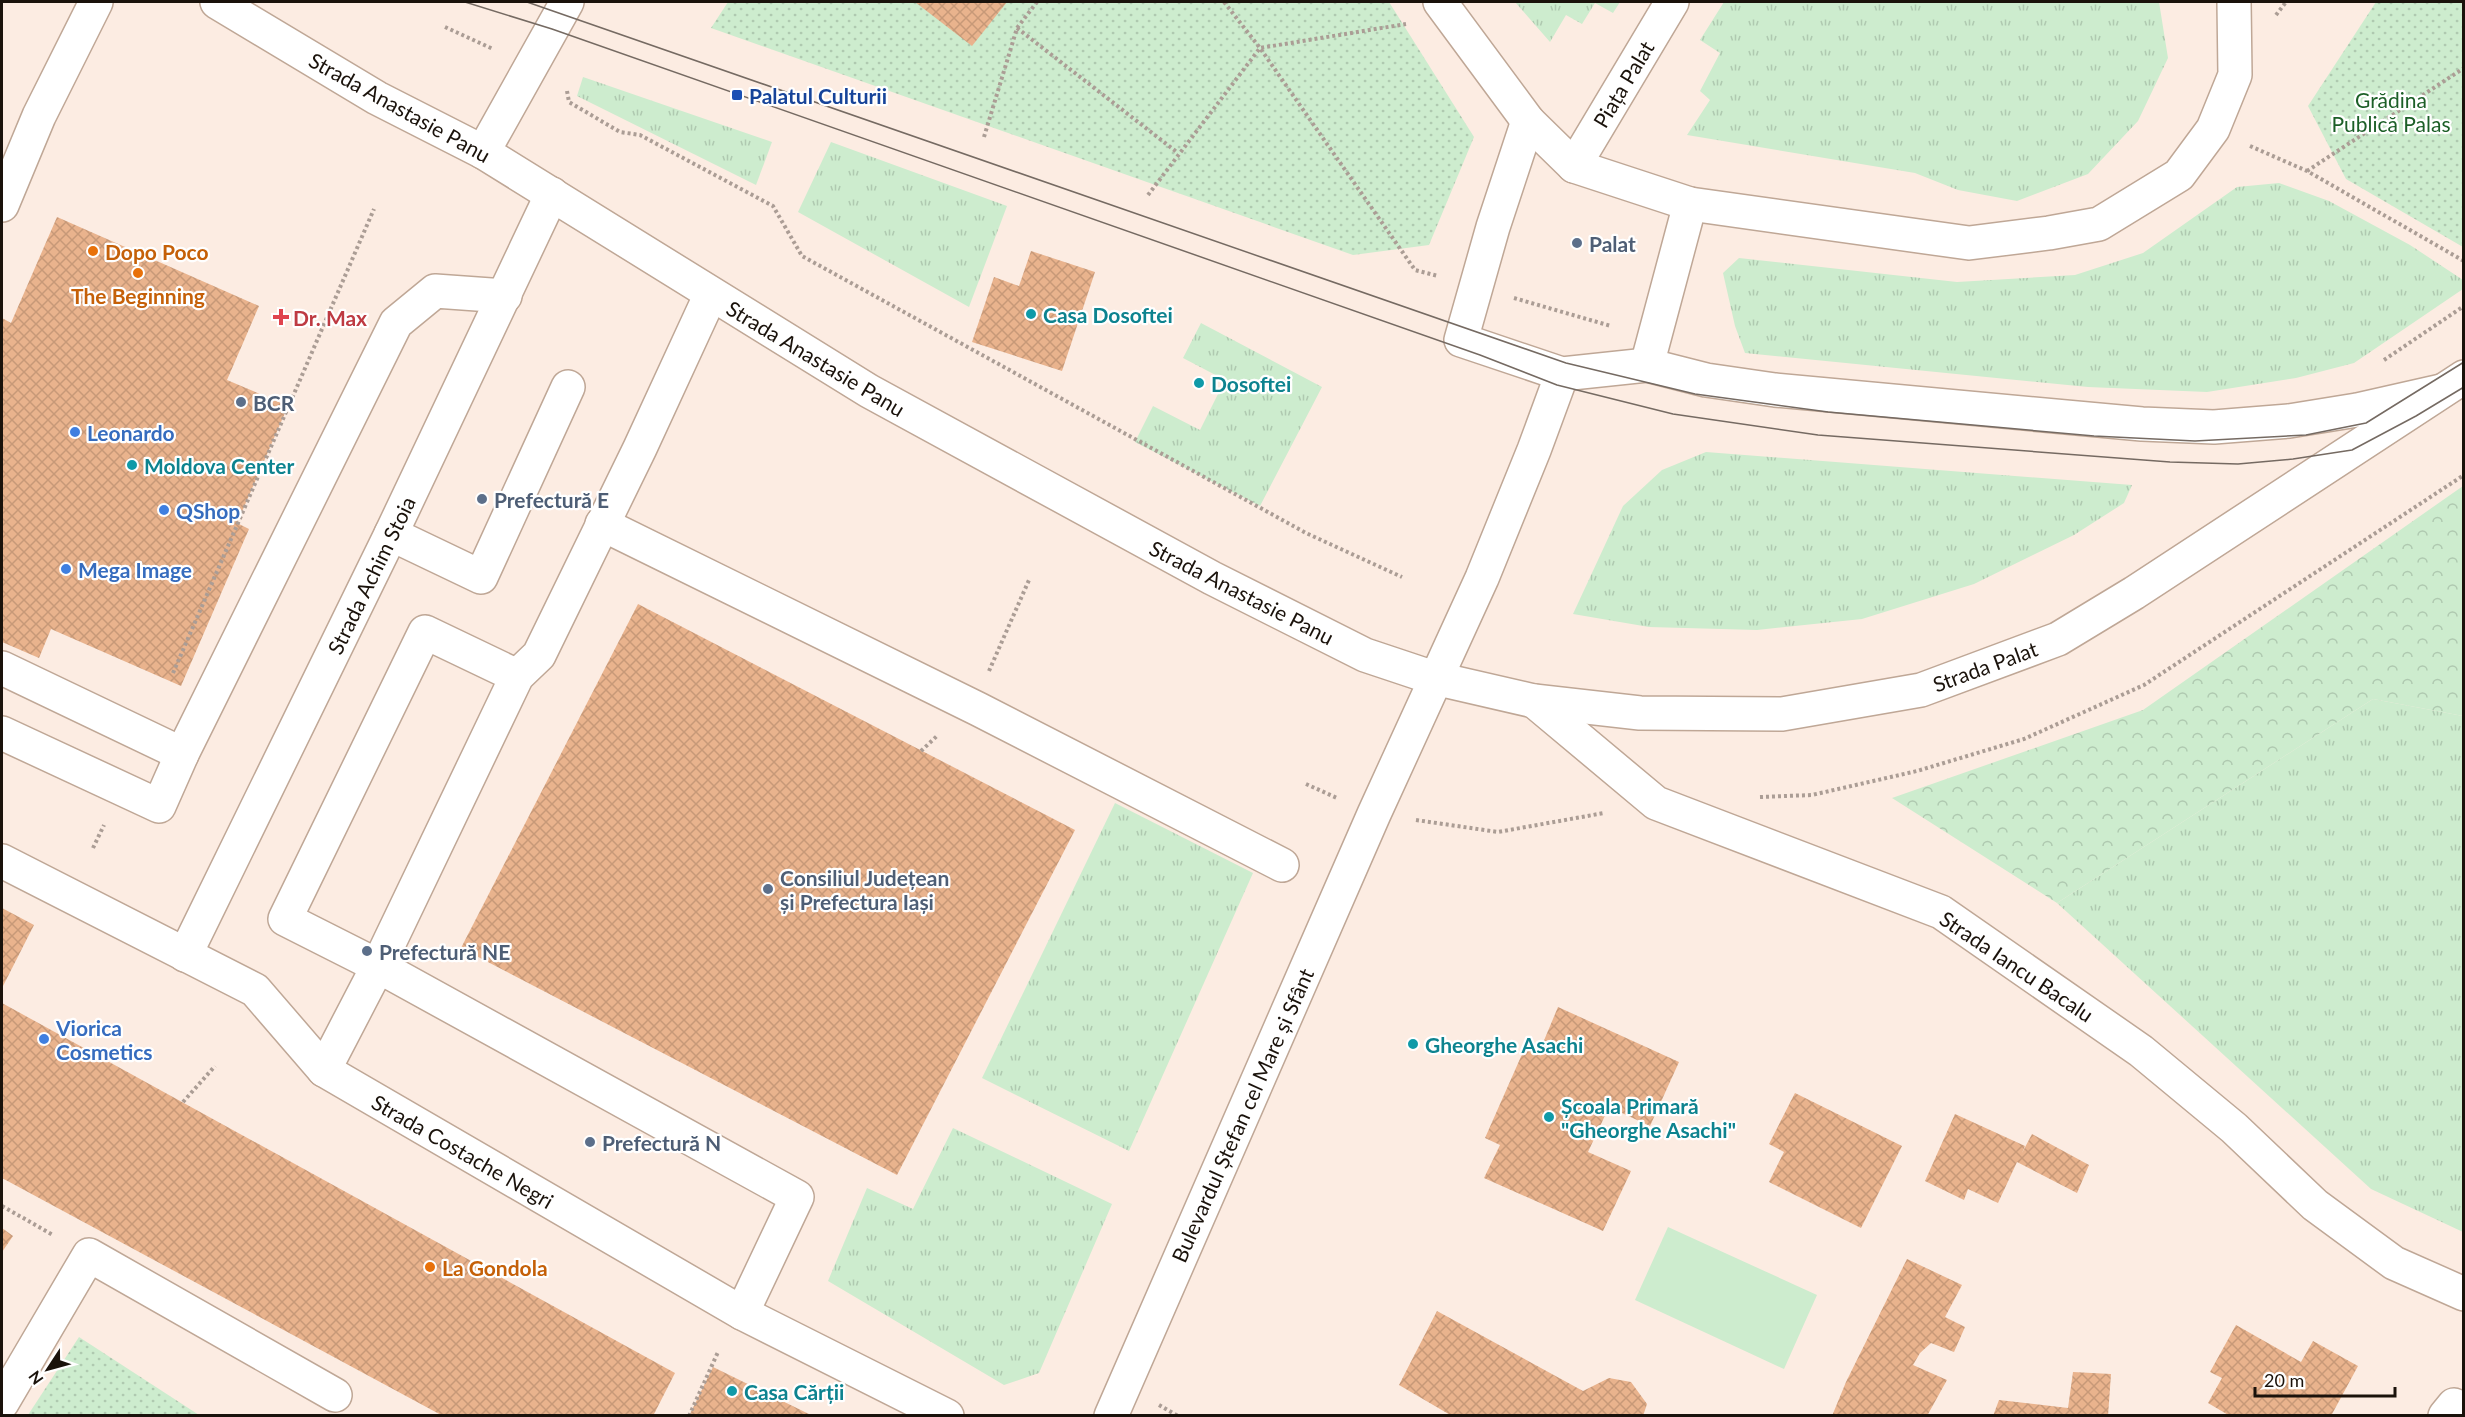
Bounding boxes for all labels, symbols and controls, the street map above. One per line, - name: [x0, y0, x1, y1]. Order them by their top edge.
- street label: Piața Palat: [1587, 36, 1659, 132]
- street label: Strada Anastasie Panu: [305, 47, 495, 167]
- place label: Palatul Culturii: [749, 83, 887, 108]
- park label: Grădina Publică Palas: [2331, 87, 2451, 136]
- marker: Palatul Culturii: [730, 88, 744, 102]
- place label: Palat: [1589, 231, 1636, 256]
- marker: Palat: [1570, 236, 1584, 250]
- place label: Dopo Poco: [105, 239, 209, 264]
- marker: Dopo Poco: [86, 244, 100, 258]
- marker: The Beginning: [131, 266, 145, 280]
- place label: The Beginning: [71, 283, 205, 308]
- street label: Strada Anastasie Panu: [722, 295, 910, 421]
- place label: Casa Dosoftei: [1043, 302, 1173, 327]
- place label: Dr. Max: [293, 305, 367, 330]
- marker: Casa Dosoftei: [1024, 307, 1038, 321]
- marker: Dr. Max: [274, 310, 288, 324]
- place label: Dosoftei: [1211, 371, 1291, 396]
- marker: Dosoftei: [1192, 376, 1206, 390]
- place label: BCR: [253, 390, 295, 415]
- marker: BCR: [234, 395, 248, 409]
- place label: Leonardo: [87, 420, 175, 445]
- marker: Leonardo: [68, 425, 82, 439]
- place label: Moldova Center: [144, 453, 295, 478]
- marker: Moldova Center: [125, 458, 139, 472]
- place label: Prefectură E: [494, 487, 609, 512]
- street label: Strada Achim Stoia: [322, 492, 420, 658]
- marker: Prefectură E: [475, 492, 489, 506]
- place label: QShop: [176, 498, 240, 523]
- marker: QShop: [157, 503, 171, 517]
- street label: Strada Anastasie Panu: [1146, 535, 1338, 649]
- place label: Mega Image: [78, 557, 192, 582]
- marker: Mega Image: [59, 562, 73, 576]
- street label: Strada Palat: [1929, 635, 2041, 696]
- place label: Consiliul Județean și Prefectura Iași: [780, 865, 949, 914]
- marker: Consiliul Județean și Prefectura Iași: [761, 882, 775, 896]
- street label: Strada Iancu Bacalu: [1936, 905, 2098, 1027]
- place label: Prefectură NE: [379, 939, 510, 964]
- marker: Prefectură NE: [360, 944, 374, 958]
- street label: Bulevardul Ștefan cel Mare și Sfânt: [1166, 964, 1318, 1266]
- place label: Viorica Cosmetics: [55, 1015, 153, 1064]
- marker: Viorica Cosmetics: [37, 1032, 51, 1046]
- place label: Gheorghe Asachi: [1425, 1032, 1583, 1057]
- marker: Gheorghe Asachi: [1406, 1037, 1420, 1051]
- street label: Strada Costache Negri: [368, 1089, 558, 1213]
- place label: Școala Primară "Gheorghe Asachi": [1561, 1093, 1736, 1142]
- marker: Școala Primară "Gheorghe Asachi": [1542, 1110, 1556, 1124]
- place label: Prefectură N: [602, 1130, 721, 1155]
- marker: Prefectură N: [583, 1135, 597, 1149]
- place label: La Gondola: [442, 1255, 548, 1280]
- marker: La Gondola: [423, 1260, 437, 1274]
- north arrow: [18, 1339, 78, 1399]
- scale bar: [2255, 1360, 2394, 1398]
- text: N: [24, 1368, 47, 1389]
- text: 20 m: [2264, 1369, 2304, 1391]
- place label: Casa Cărții: [744, 1379, 844, 1404]
- marker: Casa Cărții: [725, 1384, 739, 1398]

